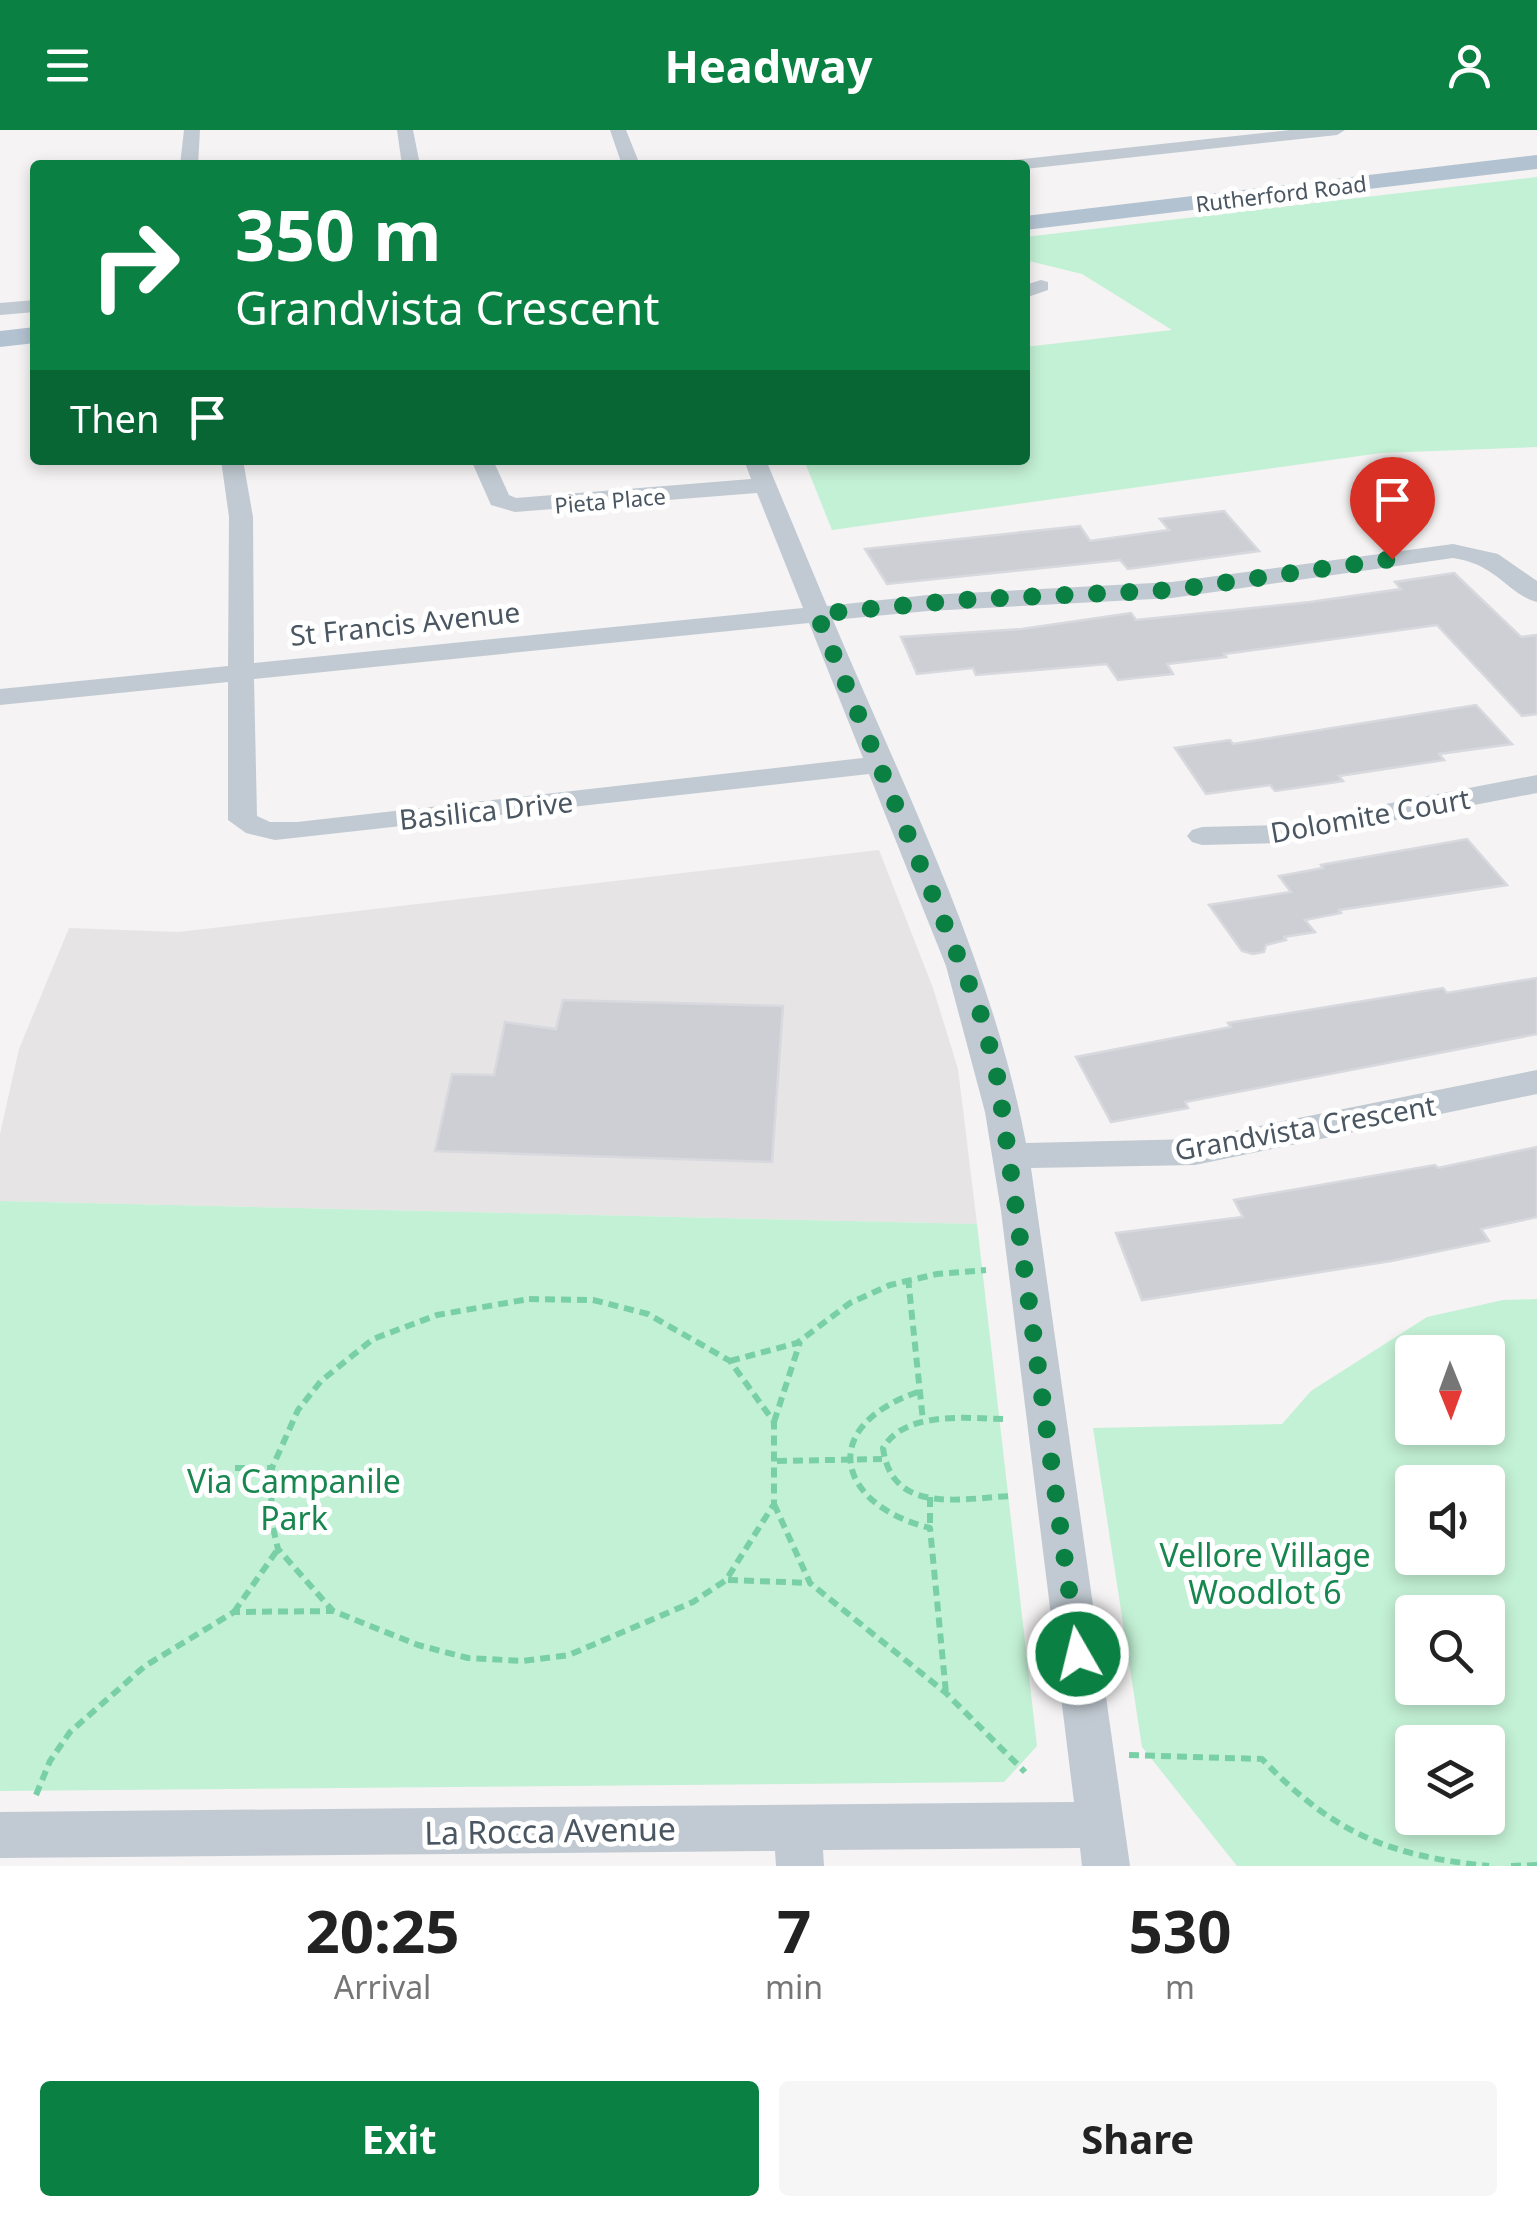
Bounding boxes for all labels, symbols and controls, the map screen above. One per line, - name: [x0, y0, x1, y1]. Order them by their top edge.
- text: Headway: [665, 35, 872, 96]
- icon: menu: [40, 38, 95, 93]
- icon: person: [1442, 38, 1497, 93]
- street label: Rutherford Road: [1194, 168, 1368, 218]
- text: 350 m: [235, 186, 442, 282]
- icon: right: [70, 200, 200, 330]
- text: Grandvista Crescent: [235, 277, 660, 338]
- icon: arrive: [180, 390, 235, 445]
- text: Then: [70, 392, 160, 444]
- pin: [1350, 457, 1435, 560]
- icon: arrive: [1365, 472, 1420, 527]
- street label: Pieta Place: [553, 480, 667, 520]
- street label: St Francis Avenue: [288, 592, 522, 654]
- street label: Dolomite Court: [1267, 779, 1473, 851]
- street label: Basilica Drive: [397, 782, 575, 838]
- street label: Grandvista Crescent: [1172, 1085, 1438, 1169]
- north arrow: [1395, 1335, 1505, 1445]
- map controls: [1395, 1335, 1505, 1835]
- park label: Via Campanile Park: [187, 1459, 401, 1539]
- button: sound: [1395, 1465, 1505, 1575]
- park label: Vellore Village Woodlot 6: [1159, 1533, 1371, 1613]
- button: search: [1395, 1595, 1505, 1705]
- position arrow: [1026, 1602, 1130, 1706]
- button: layers: [1395, 1725, 1505, 1835]
- street label: La Rocca Avenue: [424, 1806, 676, 1854]
- text: 20:25: [305, 1889, 460, 1971]
- text: 7: [777, 1889, 811, 1971]
- text: 530: [1129, 1889, 1232, 1971]
- text: Arrival: [334, 1965, 431, 2008]
- text: min: [765, 1965, 823, 2008]
- text: m: [1165, 1965, 1195, 2008]
- button: Exit: [40, 2081, 759, 2196]
- button: Share: [779, 2081, 1497, 2196]

